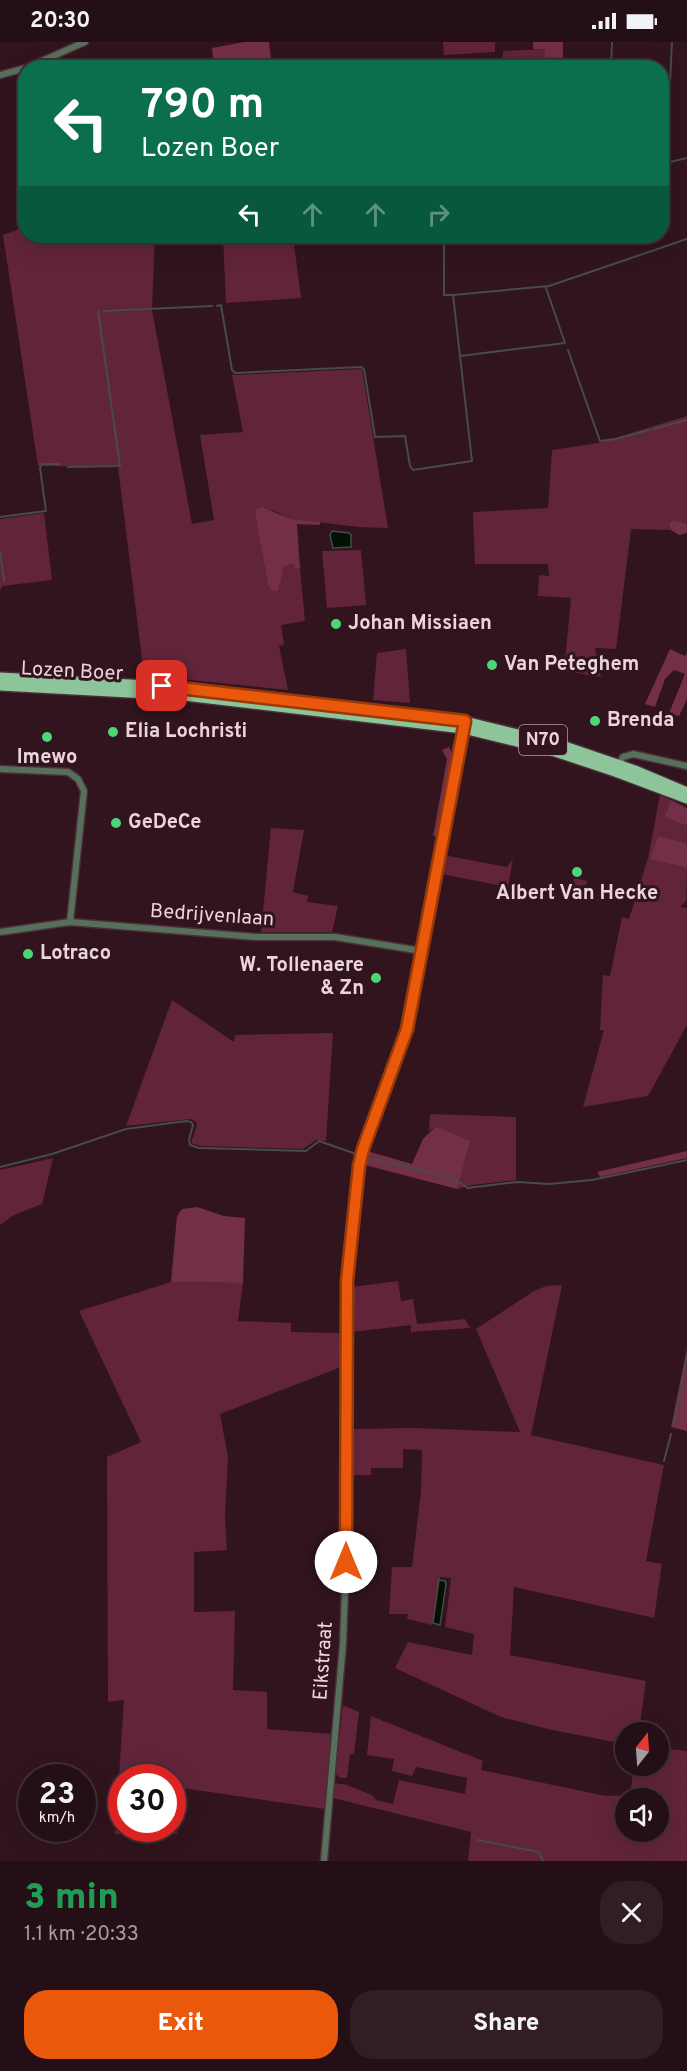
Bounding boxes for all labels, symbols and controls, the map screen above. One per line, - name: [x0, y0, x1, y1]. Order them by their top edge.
- text: 20:30: [30, 8, 91, 35]
- text: 790 m: [141, 80, 264, 133]
- icon: left: [42, 84, 120, 162]
- text: Lozen Boer: [141, 132, 279, 166]
- icon: left: [233, 198, 266, 231]
- icon: ahead: [296, 198, 329, 231]
- icon: ahead: [359, 198, 392, 231]
- icon: right: [422, 198, 455, 231]
- place label: Johan Missiaen: [348, 611, 492, 637]
- marker: Johan Missiaen: [329, 617, 343, 631]
- place label: Van Peteghem: [504, 652, 639, 678]
- street label: Lozen Boer: [20, 656, 124, 688]
- marker: Van Peteghem: [485, 658, 499, 672]
- pin: [136, 660, 187, 711]
- icon: arrive: [145, 669, 178, 702]
- place label: Brenda: [607, 708, 674, 734]
- marker: Brenda: [588, 714, 602, 728]
- place label: Elia Lochristi: [125, 719, 247, 745]
- marker: Elia Lochristi: [106, 725, 120, 739]
- road number: N70: [519, 725, 567, 755]
- marker: Imewo: [40, 730, 54, 744]
- place label: Imewo: [17, 745, 77, 771]
- place label: GeDeCe: [128, 810, 201, 836]
- marker: GeDeCe: [109, 816, 123, 830]
- marker: Albert Van Hecke: [570, 865, 584, 879]
- place label: Albert Van Hecke: [496, 881, 658, 907]
- street label: Bedrijvenlaan: [149, 899, 275, 933]
- place label: Lotraco: [40, 941, 111, 967]
- marker: Lotraco: [21, 947, 35, 961]
- place label: W. Tollenaere & Zn: [239, 953, 364, 1002]
- marker: W. Tollenaere & Zn: [369, 971, 383, 985]
- position arrow: [314, 1530, 378, 1594]
- street label: Eikstraat: [308, 1621, 340, 1701]
- north arrow: [615, 1722, 669, 1776]
- map controls: [615, 1722, 669, 1842]
- speed limit sign: 30: [108, 1764, 186, 1842]
- text: 23: [39, 1777, 75, 1814]
- button: sound: [615, 1788, 669, 1842]
- text: km/h: [39, 1809, 75, 1828]
- text: 3 min: [24, 1876, 119, 1922]
- button: close: [600, 1881, 663, 1944]
- text: 1.1 km · 20:33: [24, 1922, 139, 1948]
- button: Exit: [24, 1990, 338, 2059]
- button: Share: [350, 1990, 663, 2059]

